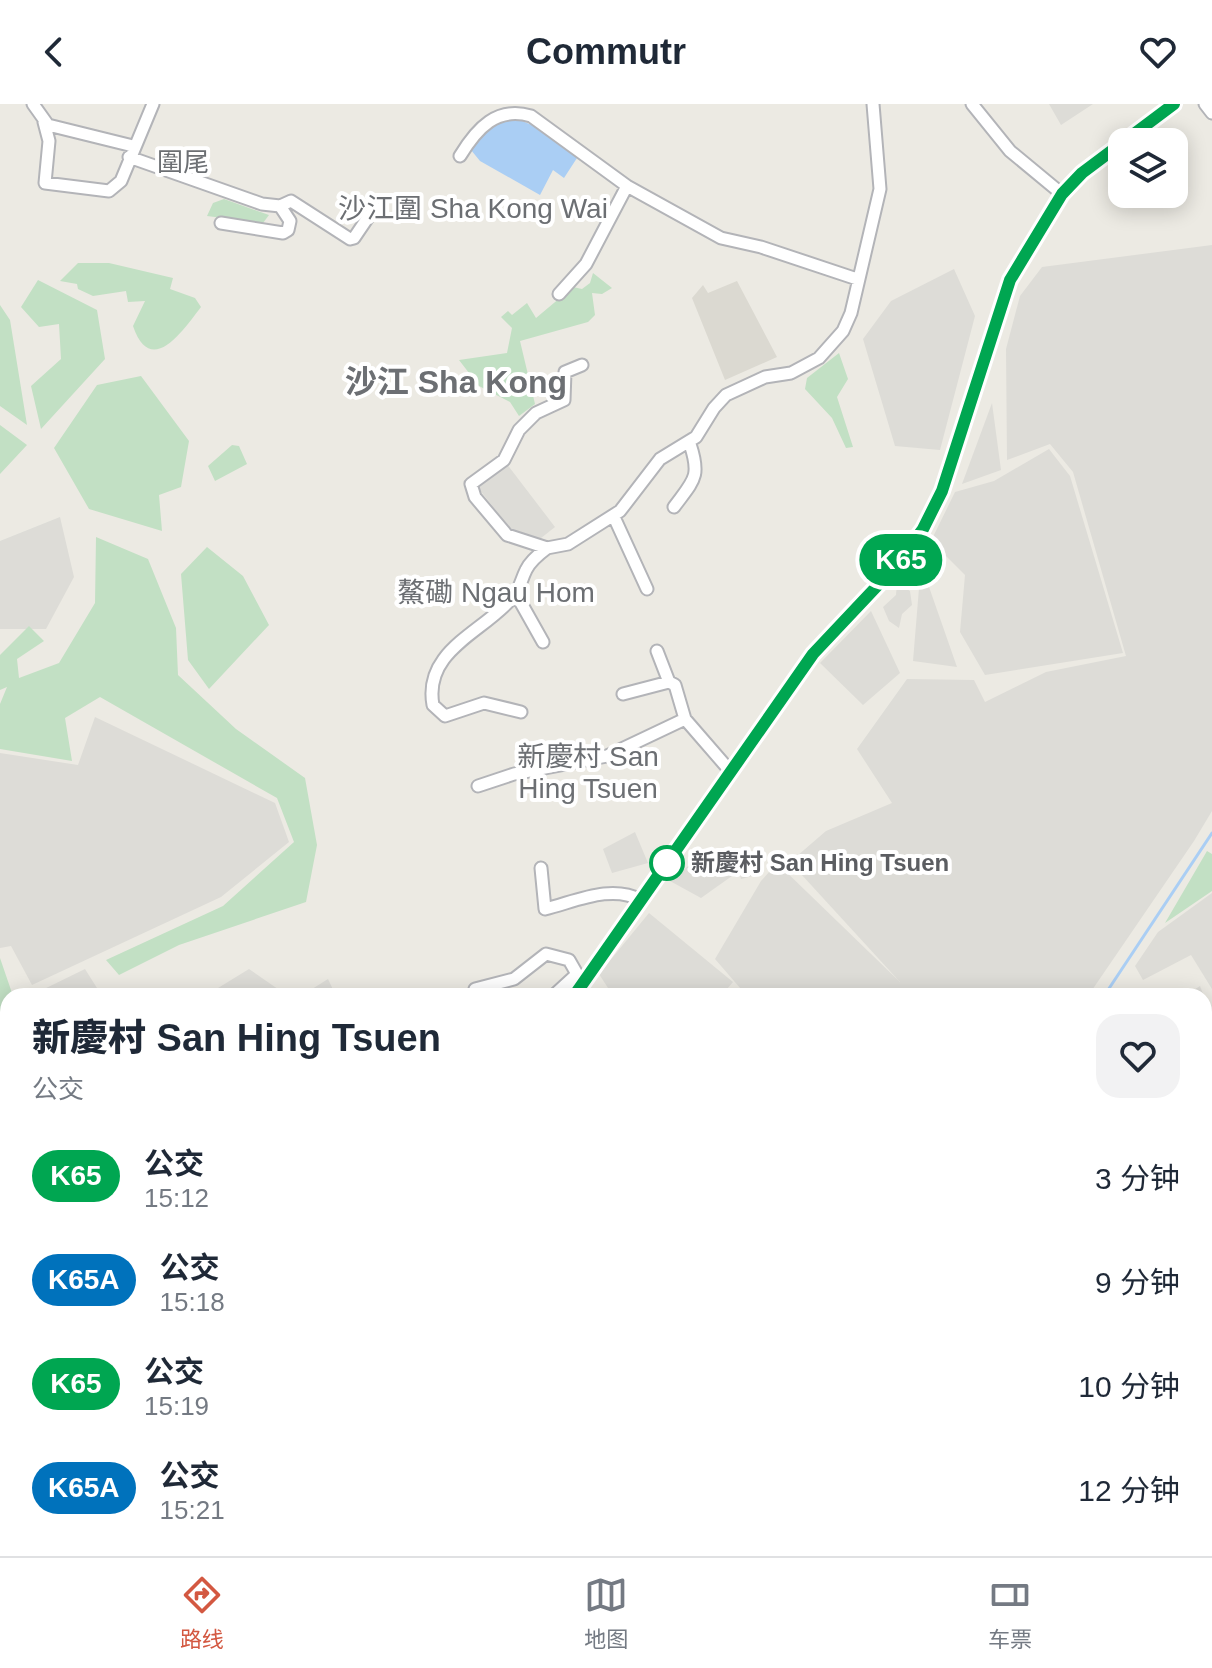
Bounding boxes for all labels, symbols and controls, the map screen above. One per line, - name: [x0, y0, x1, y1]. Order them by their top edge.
- icon: back: [32, 30, 76, 74]
- icon: heart: [1136, 30, 1180, 74]
- text: Commutr: [526, 31, 686, 72]
- map controls: [1108, 128, 1188, 208]
- button: layers: [1108, 128, 1188, 208]
- district label: 圍尾: [157, 147, 209, 177]
- district label: 沙江圍 Sha Kong Wai: [338, 193, 608, 224]
- district label: 沙江 Sha Kong: [345, 364, 567, 400]
- line badge: K65: [855, 534, 947, 586]
- text: K65: [875, 544, 927, 575]
- district label: 鰲磡 Ngau Hom: [397, 577, 595, 608]
- district label: 新慶村 San Hing Tsuen: [517, 741, 659, 804]
- marker: 新慶村 San Hing Tsuen: [650, 846, 684, 880]
- place label: 新慶村 San Hing Tsuen: [691, 849, 949, 876]
- button: heart: [1096, 1014, 1180, 1098]
- text: 新慶村 San Hing Tsuen: [32, 1017, 441, 1059]
- text: 公交: [32, 1074, 84, 1104]
- text: 公交: [144, 1147, 204, 1180]
- text: K65: [50, 1160, 102, 1191]
- text: 3 分钟: [1095, 1162, 1180, 1195]
- text: 15:12: [144, 1183, 209, 1213]
- text: 公交: [160, 1251, 220, 1284]
- text: K65A: [48, 1264, 120, 1295]
- text: 9 分钟: [1095, 1266, 1180, 1299]
- text: 15:18: [160, 1287, 225, 1317]
- text: 公交: [144, 1355, 204, 1388]
- text: K65: [50, 1368, 102, 1399]
- text: 10 分钟: [1078, 1370, 1180, 1403]
- text: 15:19: [144, 1391, 209, 1421]
- text: 公交: [160, 1459, 220, 1492]
- text: K65A: [48, 1472, 120, 1503]
- text: 12 分钟: [1078, 1474, 1180, 1507]
- text: 15:21: [160, 1495, 225, 1525]
- tab: 路线: [180, 1573, 224, 1653]
- tab: 地图: [584, 1573, 628, 1653]
- tab: 车票: [988, 1573, 1032, 1653]

